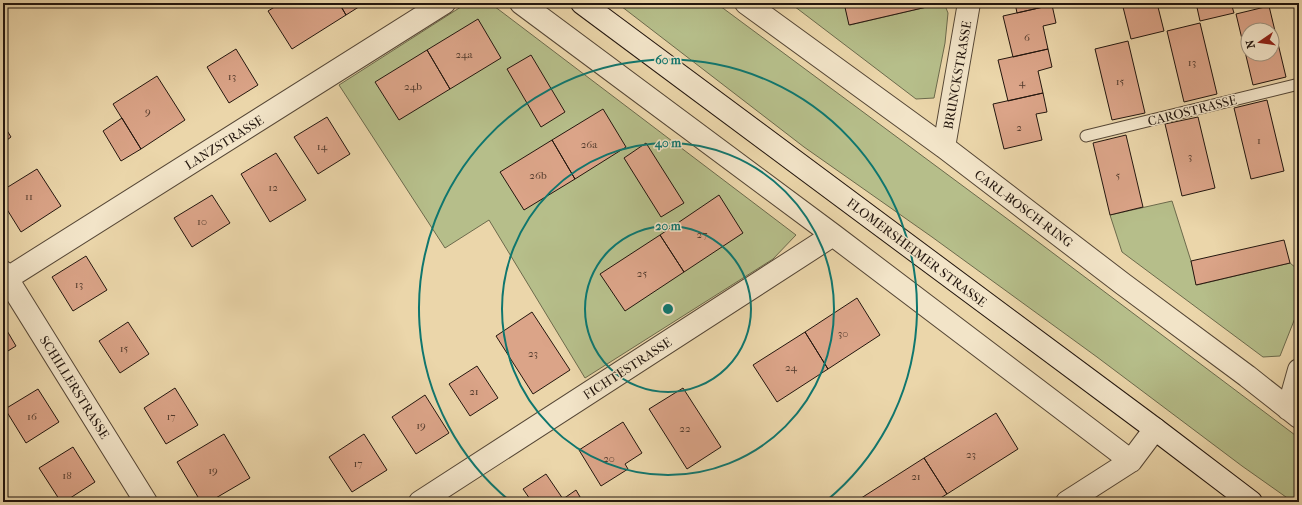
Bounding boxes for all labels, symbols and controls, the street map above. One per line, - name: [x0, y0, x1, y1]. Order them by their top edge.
- street label: BRUNCKSTRASSE: [941, 20, 974, 131]
- north arrow: [1240, 22, 1280, 62]
- house number: 6: [1024, 31, 1030, 44]
- text: N: [1243, 38, 1258, 50]
- house number: 24a: [455, 48, 474, 61]
- text: 60 m: [655, 53, 682, 67]
- house number: 13: [1188, 56, 1196, 69]
- house number: 13: [228, 70, 236, 83]
- house number: 15: [1116, 75, 1125, 88]
- house number: 4: [1019, 76, 1026, 89]
- house number: 24b: [404, 80, 422, 93]
- street label: CAROSTRASSE: [1146, 92, 1238, 129]
- house number: 9: [145, 105, 151, 118]
- street label: LANZSTRASSE: [182, 112, 266, 173]
- house number: 2: [1016, 121, 1022, 134]
- house number: 1: [1257, 134, 1261, 147]
- text: 40 m: [654, 136, 682, 151]
- house number: 26a: [581, 138, 598, 151]
- house number: 14: [317, 140, 328, 153]
- house number: 3: [1188, 150, 1192, 163]
- street label: CARL-BOSCH-RING: [972, 167, 1076, 250]
- house number: 26b: [529, 169, 547, 182]
- house number: 5: [1116, 169, 1121, 182]
- house number: 12: [268, 181, 278, 194]
- house number: 11: [25, 190, 33, 203]
- street label: FLOMERSHEIMER STRASSE: [844, 195, 990, 310]
- house number: 10: [197, 215, 207, 228]
- text: 20 m: [655, 219, 682, 233]
- house number: 27: [697, 228, 707, 241]
- house number: 25: [637, 267, 647, 280]
- house number: 13: [75, 278, 83, 291]
- centre of rings: [661, 302, 675, 316]
- house number: 30: [838, 327, 848, 340]
- street label: SCHILLERSTRASSE: [37, 333, 112, 442]
- street label: FICHTESTRASSE: [580, 334, 674, 403]
- house number: 15: [120, 342, 129, 355]
- house number: 23: [528, 347, 538, 360]
- house number: 24: [785, 361, 798, 374]
- house number: 21: [469, 385, 479, 398]
- house number: 16: [27, 410, 37, 423]
- house number: 17: [166, 410, 176, 423]
- house number: 19: [416, 419, 426, 432]
- house number: 22: [679, 422, 691, 435]
- house number: 23: [966, 448, 976, 461]
- house number: 20: [603, 452, 615, 465]
- house number: 17: [353, 457, 363, 470]
- house number: 19: [208, 464, 218, 477]
- house number: 18: [62, 469, 72, 482]
- house number: 21: [911, 470, 921, 483]

